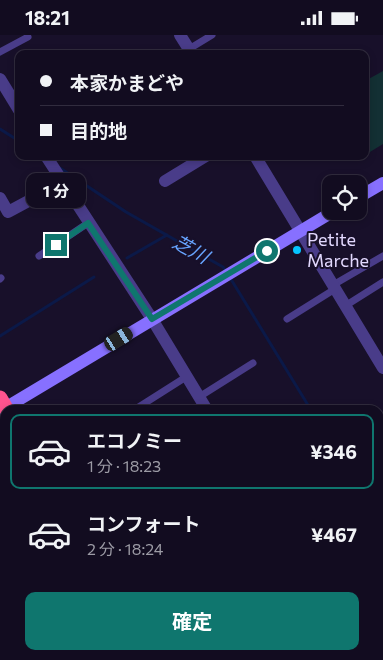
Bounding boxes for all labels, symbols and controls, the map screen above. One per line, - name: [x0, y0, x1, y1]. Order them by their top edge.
- text: 18:21: [25, 6, 70, 29]
- text: 本家かまどや: [70, 71, 184, 94]
- text: 目的地: [70, 119, 127, 142]
- callout: 1 分: [26, 173, 86, 207]
- map controls: [322, 175, 367, 220]
- button: locate: [322, 175, 367, 220]
- text: 1 分: [43, 181, 69, 200]
- place label: Petite Marche: [307, 228, 369, 271]
- water label: 芝川: [169, 229, 215, 269]
- route end: [45, 234, 67, 256]
- route start: [256, 240, 278, 262]
- marker: Petite Marche: [291, 244, 303, 256]
- car: [102, 325, 135, 353]
- icon: car: [27, 429, 72, 474]
- text: エコノミー: [87, 429, 182, 452]
- text: ¥346: [310, 440, 357, 463]
- text: 1 分 · 18:23: [87, 456, 161, 475]
- icon: car: [27, 512, 72, 557]
- text: コンフォート: [87, 512, 200, 535]
- text: ¥467: [311, 523, 357, 546]
- text: 2 分 · 18:24: [87, 539, 163, 558]
- button: 確定: [25, 592, 359, 650]

